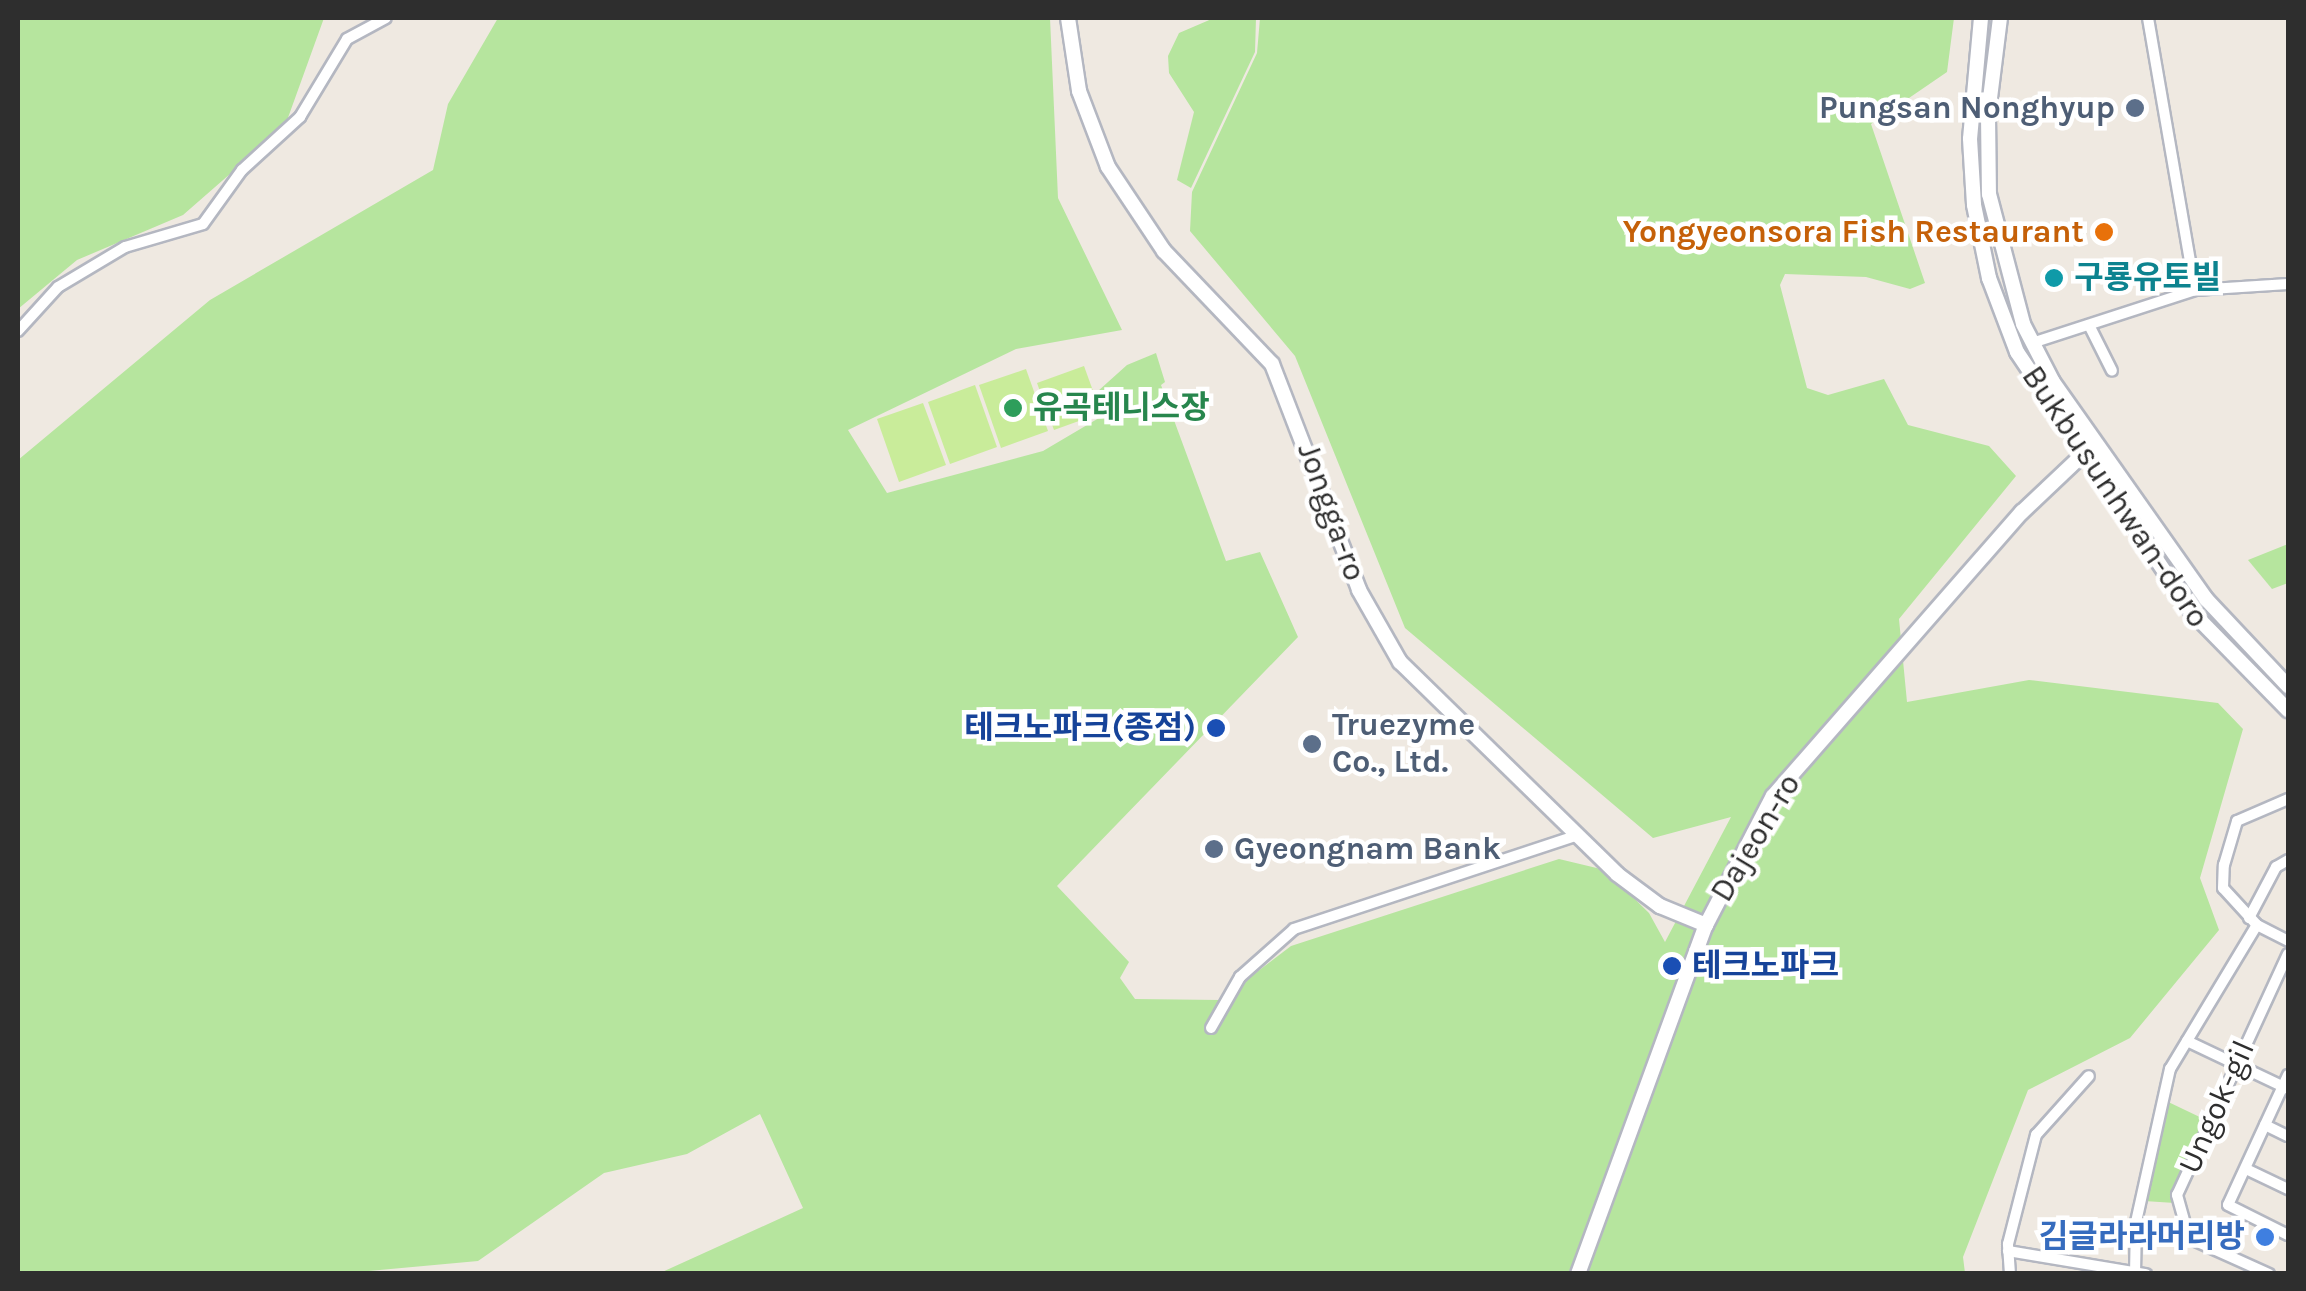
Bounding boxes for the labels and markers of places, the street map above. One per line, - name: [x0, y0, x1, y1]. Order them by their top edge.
- place label: Pungsan Nonghyup: [1819, 89, 2115, 127]
- marker: Pungsan Nonghyup: [2124, 97, 2146, 119]
- place label: Yongyeonsora Fish Restaurant: [1623, 213, 2084, 251]
- marker: Yongyeonsora Fish Restaurant: [2093, 221, 2115, 243]
- place label: 구룡유토빌: [2074, 259, 2221, 297]
- marker: 구룡유토빌: [2043, 267, 2065, 289]
- place label: 유곡테니스장: [1033, 389, 1210, 427]
- marker: 유곡테니스장: [1002, 397, 1024, 419]
- place label: Truezyme Co., Ltd.: [1332, 707, 1475, 782]
- place label: 테크노파크(종점): [964, 709, 1196, 747]
- marker: 테크노파크(종점): [1205, 717, 1227, 739]
- marker: Truezyme Co., Ltd.: [1301, 733, 1323, 755]
- place label: Gyeongnam Bank: [1234, 830, 1501, 868]
- marker: Gyeongnam Bank: [1203, 838, 1225, 860]
- place label: 테크노파크: [1692, 947, 1839, 985]
- marker: 테크노파크: [1661, 955, 1683, 977]
- place label: 김글라라머리방: [2039, 1218, 2245, 1256]
- marker: 김글라라머리방: [2254, 1226, 2276, 1248]

